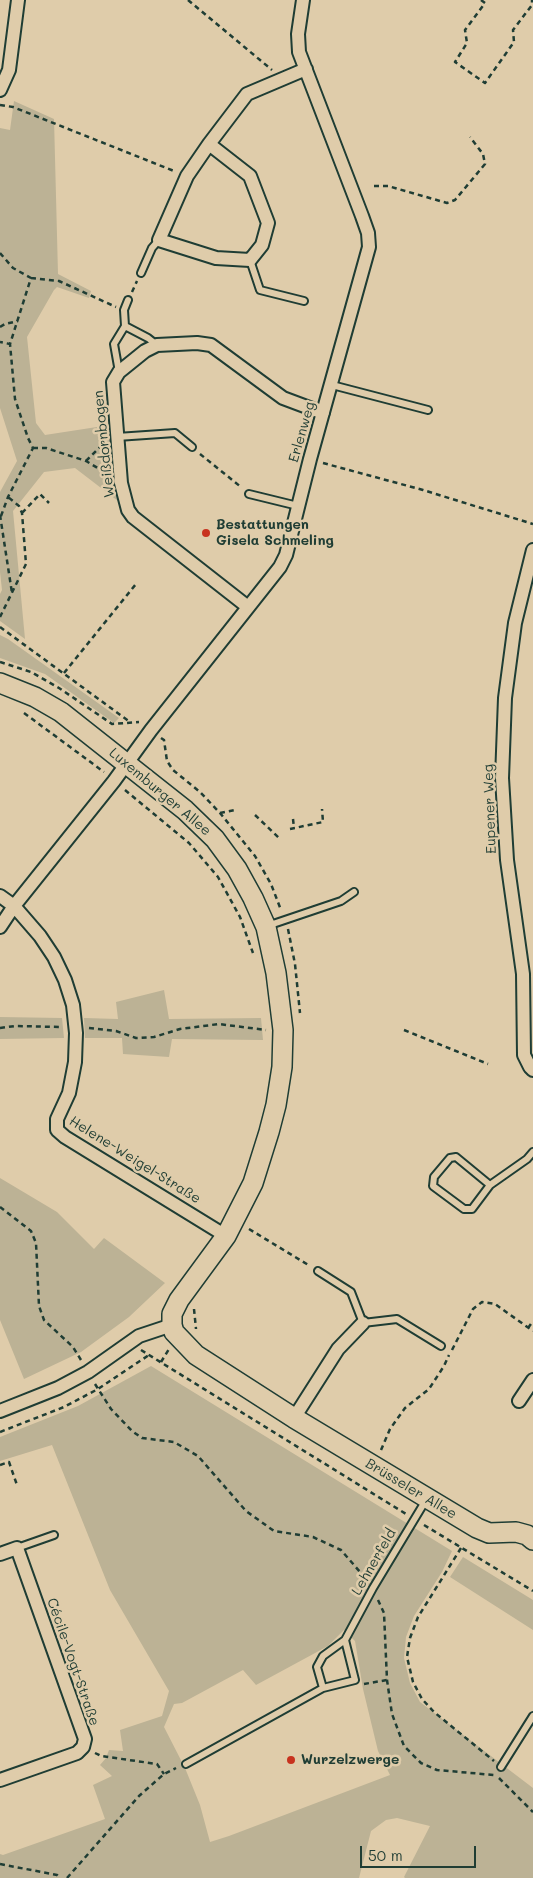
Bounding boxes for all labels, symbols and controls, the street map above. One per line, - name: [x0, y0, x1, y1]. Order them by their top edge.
- street label: Weißdornbogen: [90, 389, 118, 499]
- street label: Erlenweg: [285, 400, 319, 464]
- place label: Bestattungen Gisela Schmeling: [216, 517, 334, 550]
- marker: Bestattungen Gisela Schmeling: [200, 527, 212, 539]
- street label: Luxemburger Allee: [106, 744, 214, 840]
- street label: Eupener Weg: [480, 764, 500, 854]
- street label: Helene-Weigel-Straße: [66, 1113, 204, 1207]
- street label: Brüsseler Allee: [362, 1455, 460, 1523]
- street label: Lehnerfeld: [348, 1526, 400, 1598]
- street label: Cécile-Vogt-Straße: [43, 1596, 103, 1728]
- place label: Wurzelzwerge: [301, 1752, 399, 1768]
- marker: Wurzelzwerge: [285, 1754, 297, 1766]
- scale bar: [363, 1836, 479, 1868]
- text: 50 m: [368, 1845, 403, 1865]

